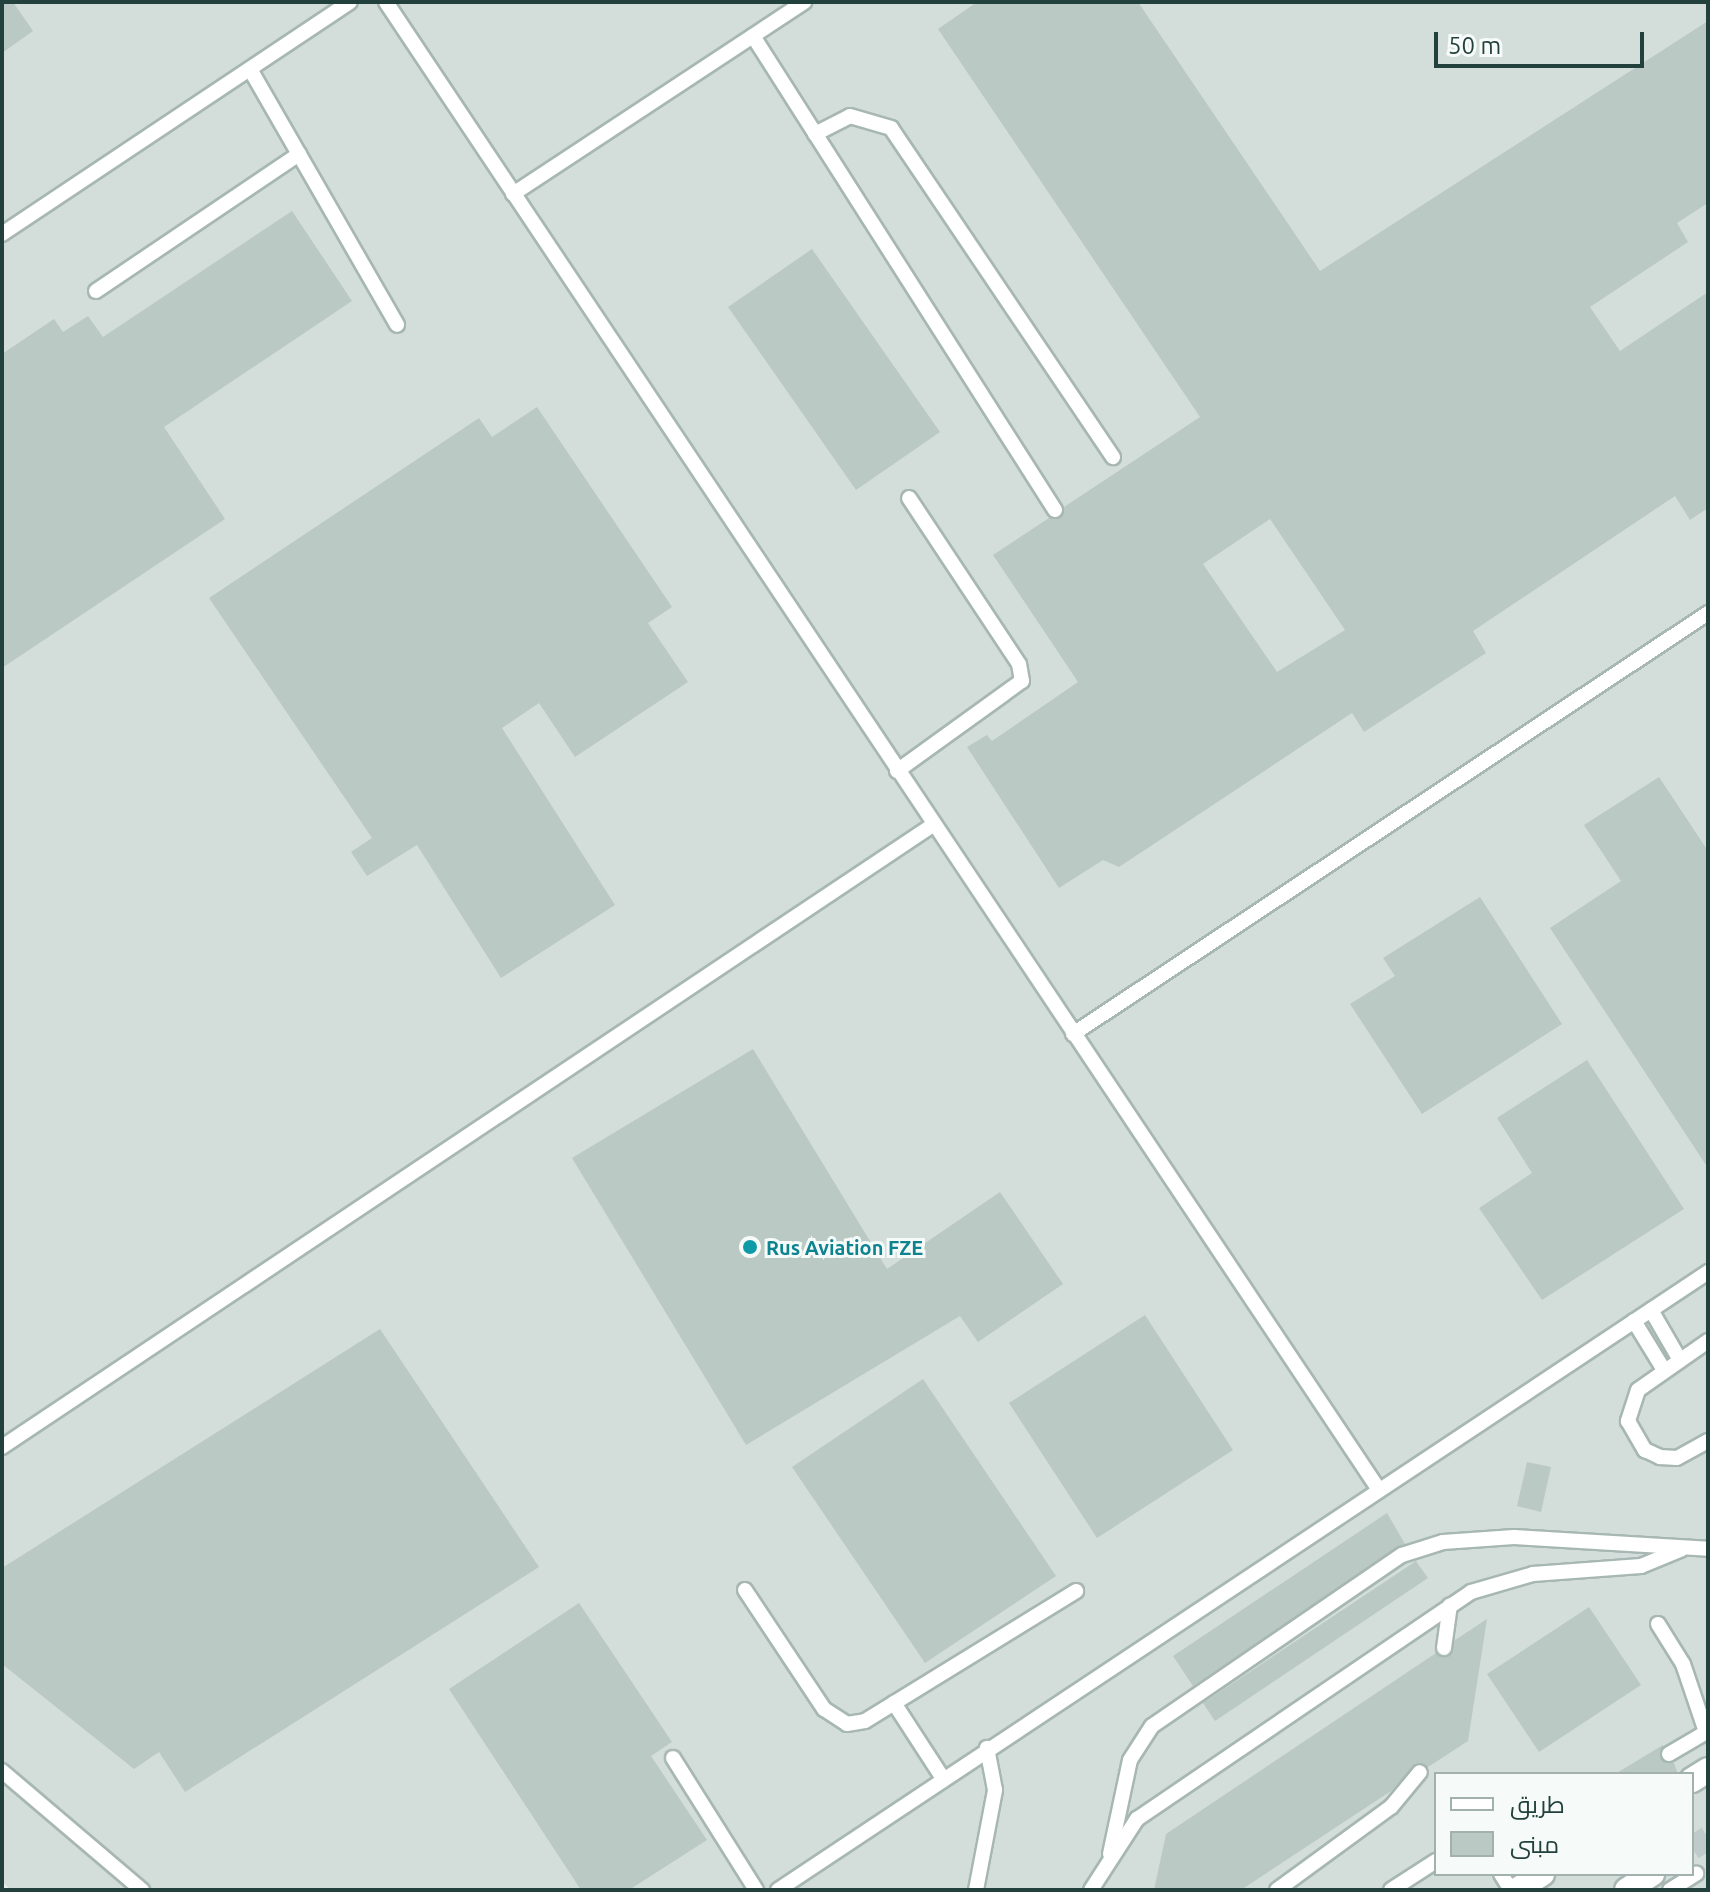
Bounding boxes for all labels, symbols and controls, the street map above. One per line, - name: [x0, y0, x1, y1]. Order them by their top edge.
- scale bar: [1438, 16, 1648, 66]
- text: 50 m: [1448, 32, 1501, 59]
- place label: Rus Aviation FZE: [766, 1235, 923, 1259]
- marker: Rus Aviation FZE: [741, 1238, 759, 1256]
- legend: [1434, 1772, 1694, 1876]
- text: طريق: [1510, 1791, 1565, 1818]
- text: مبنى: [1510, 1831, 1559, 1858]

